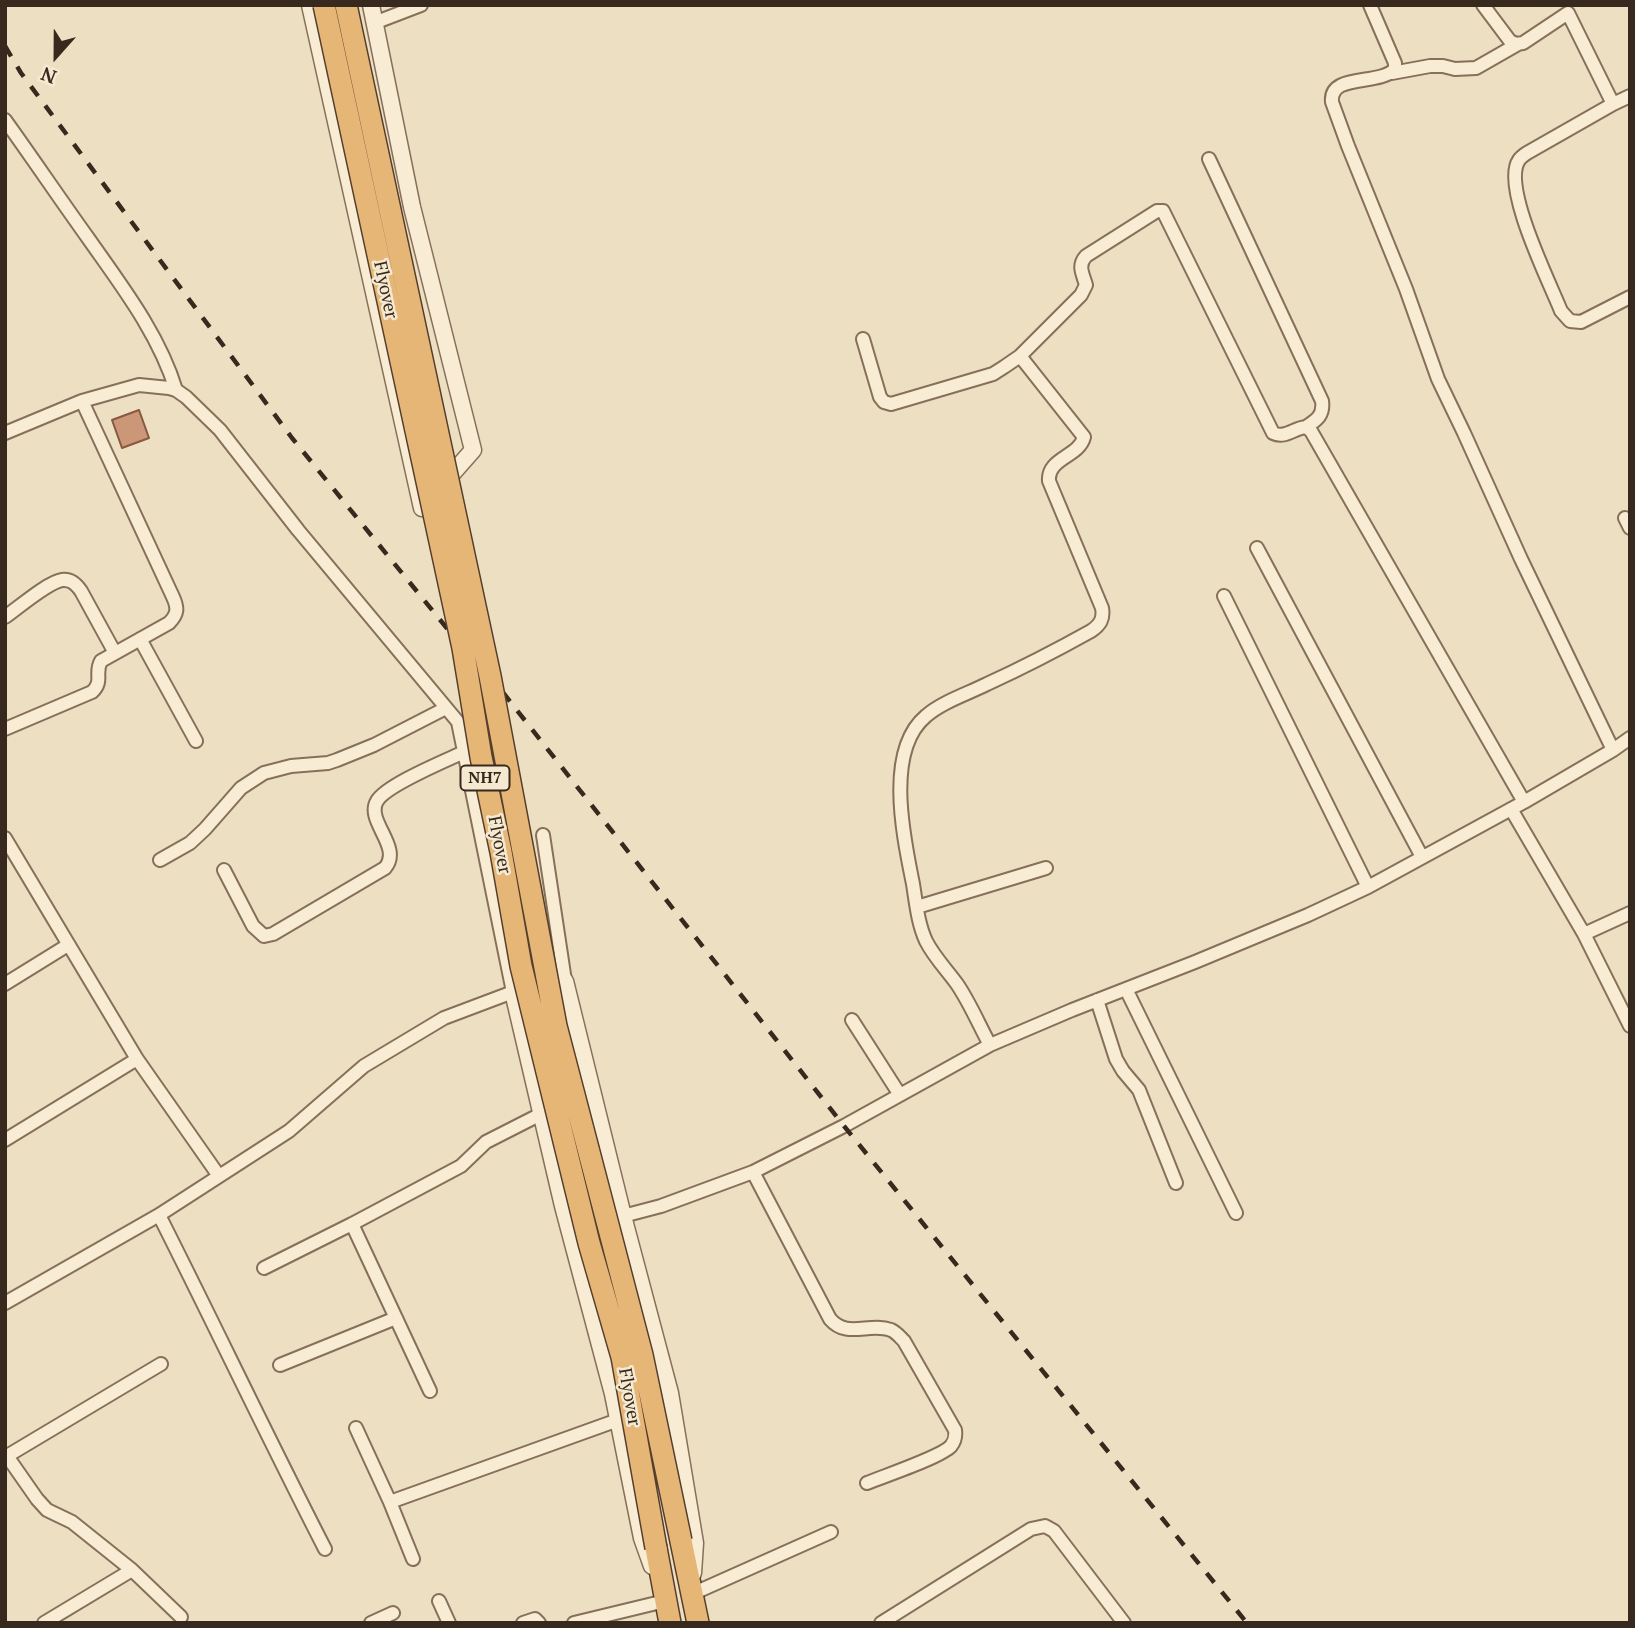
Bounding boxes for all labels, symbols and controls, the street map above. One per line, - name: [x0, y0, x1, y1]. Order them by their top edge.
- north arrow: [21, 21, 91, 91]
- text: N: [37, 62, 59, 90]
- street label: Flyover: [368, 259, 402, 321]
- road number: NH7: [461, 765, 510, 790]
- street label: Flyover: [483, 814, 515, 876]
- street label: Flyover: [613, 1366, 645, 1428]

